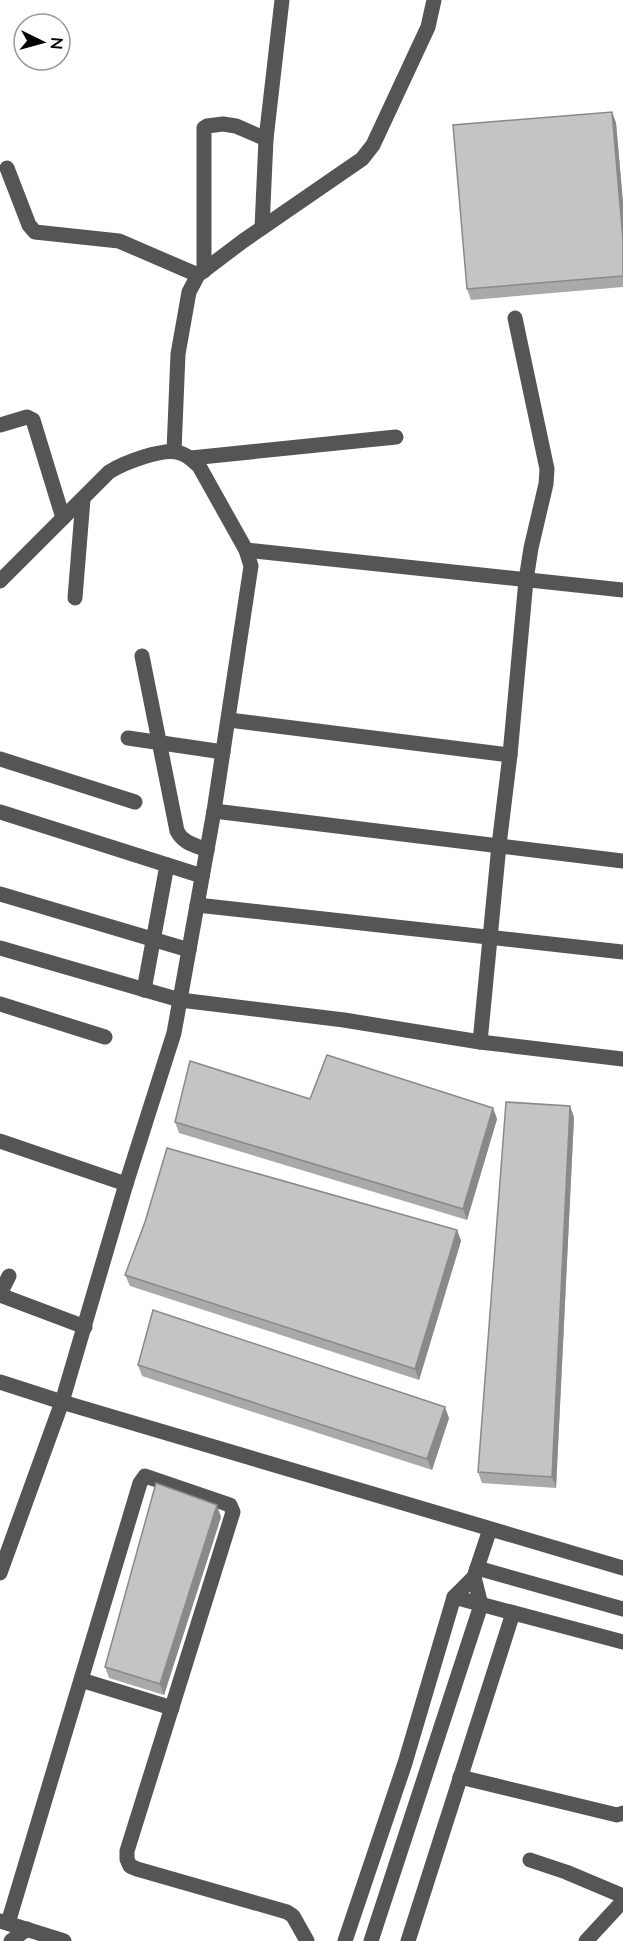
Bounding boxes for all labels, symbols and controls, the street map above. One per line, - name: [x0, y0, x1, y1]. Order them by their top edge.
- north arrow: [12, 12, 72, 72]
- text: N: [47, 36, 67, 50]

